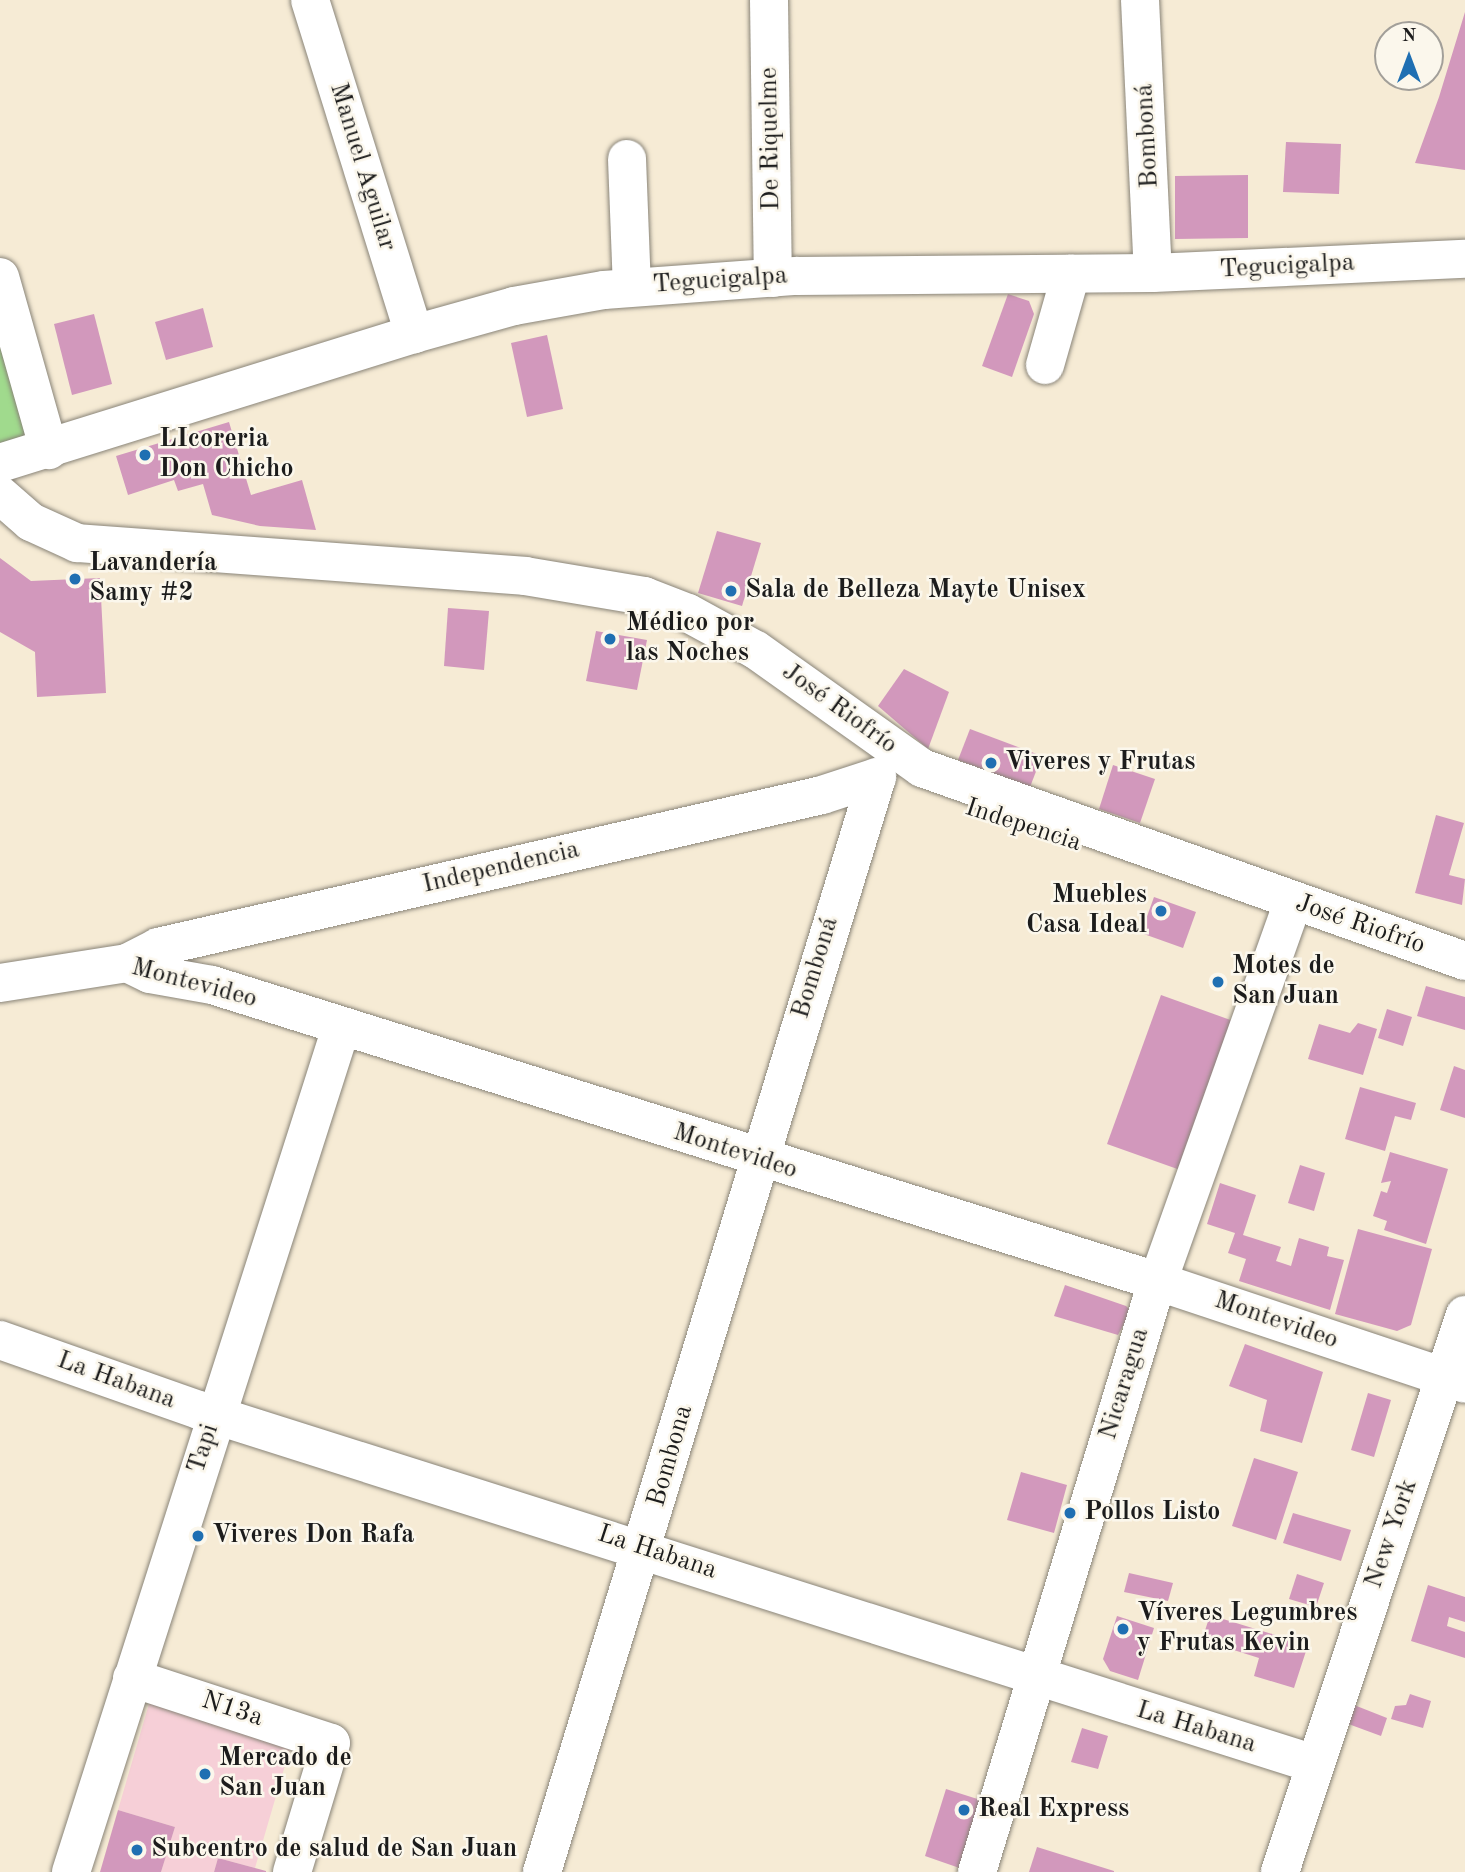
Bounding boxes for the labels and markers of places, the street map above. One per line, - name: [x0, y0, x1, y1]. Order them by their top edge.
- place label: LIcoreria Don Chicho: [159, 424, 294, 486]
- marker: LIcoreria Don Chicho: [137, 447, 153, 463]
- place label: Lavandería Samy #2: [89, 548, 217, 610]
- marker: Lavandería Samy #2: [67, 571, 83, 587]
- place label: Sala de Belleza Mayte Unisex: [745, 575, 1086, 607]
- marker: Sala de Belleza Mayte Unisex: [723, 583, 739, 599]
- place label: Médico por las Noches: [626, 608, 754, 670]
- marker: Médico por las Noches: [600, 629, 620, 649]
- place label: Viveres y Frutas: [1005, 747, 1195, 779]
- marker: Viveres y Frutas: [983, 755, 999, 771]
- place label: Muebles Casa Ideal: [1026, 880, 1147, 942]
- marker: Muebles Casa Ideal: [1153, 903, 1169, 919]
- place label: Motes de San Juan: [1232, 951, 1339, 1012]
- marker: Motes de San Juan: [1210, 974, 1226, 990]
- place label: Pollos Listo: [1084, 1497, 1220, 1529]
- marker: Pollos Listo: [1062, 1505, 1078, 1521]
- place label: Viveres Don Rafa: [212, 1520, 414, 1552]
- marker: Viveres Don Rafa: [190, 1528, 206, 1544]
- place label: Víveres Legumbres y Frutas Kevin: [1137, 1598, 1357, 1660]
- marker: Víveres Legumbres y Frutas Kevin: [1115, 1621, 1131, 1637]
- place label: Mercado de San Juan: [219, 1743, 352, 1804]
- marker: Mercado de San Juan: [197, 1766, 213, 1782]
- place label: Real Express: [978, 1794, 1129, 1826]
- marker: Real Express: [956, 1802, 972, 1818]
- place label: Subcentro de salud de San Juan: [151, 1834, 517, 1866]
- marker: Subcentro de salud de San Juan: [129, 1842, 145, 1858]

